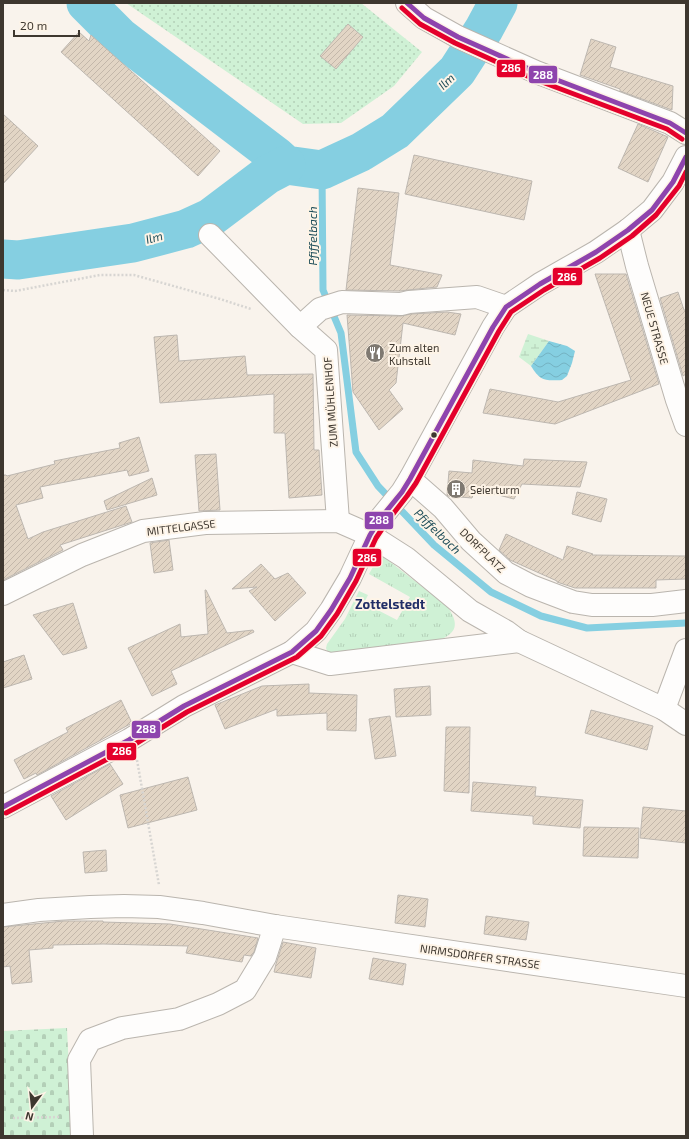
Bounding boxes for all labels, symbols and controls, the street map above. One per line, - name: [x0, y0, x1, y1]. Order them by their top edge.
- scale bar: [14, 12, 79, 38]
- text: 20 m: [20, 18, 47, 32]
- line badge: 286: [496, 59, 526, 78]
- text: 286: [501, 61, 521, 74]
- line badge: 288: [528, 65, 558, 84]
- text: 288: [533, 68, 553, 81]
- water label: Ilm: [435, 70, 457, 92]
- water label: Pfiffelbach: [305, 206, 319, 266]
- water label: Ilm: [144, 228, 164, 246]
- line badge: 286: [552, 267, 583, 286]
- text: 286: [557, 270, 577, 283]
- street label: NEUE STRASSE: [638, 290, 672, 366]
- place label: Zum alten Kuhstall: [389, 341, 439, 367]
- restaurant icon: Zum alten Kuhstall: [364, 342, 386, 364]
- street label: ZUM MÜHLENHOF: [319, 357, 340, 447]
- unlabelled marker: [429, 430, 439, 440]
- building icon: Seierturm: [445, 478, 467, 500]
- place label: Seierturm: [470, 483, 520, 496]
- water label: Pfiffelbach: [412, 505, 464, 557]
- line badge: 288: [364, 511, 394, 530]
- text: 288: [369, 513, 389, 526]
- street label: MITTELGASSE: [146, 516, 216, 538]
- street label: DORFPLATZ: [458, 525, 508, 575]
- line badge: 286: [352, 548, 382, 567]
- text: 286: [357, 551, 377, 564]
- district label: Zottelstedt: [355, 596, 426, 612]
- line badge: 288: [131, 720, 161, 739]
- text: 288: [136, 722, 156, 735]
- line badge: 286: [106, 742, 137, 761]
- text: 286: [112, 744, 132, 757]
- street label: NIRMSDORFER STRASSE: [419, 941, 541, 971]
- north arrow: [12, 1087, 52, 1127]
- text: N: [24, 1110, 35, 1124]

